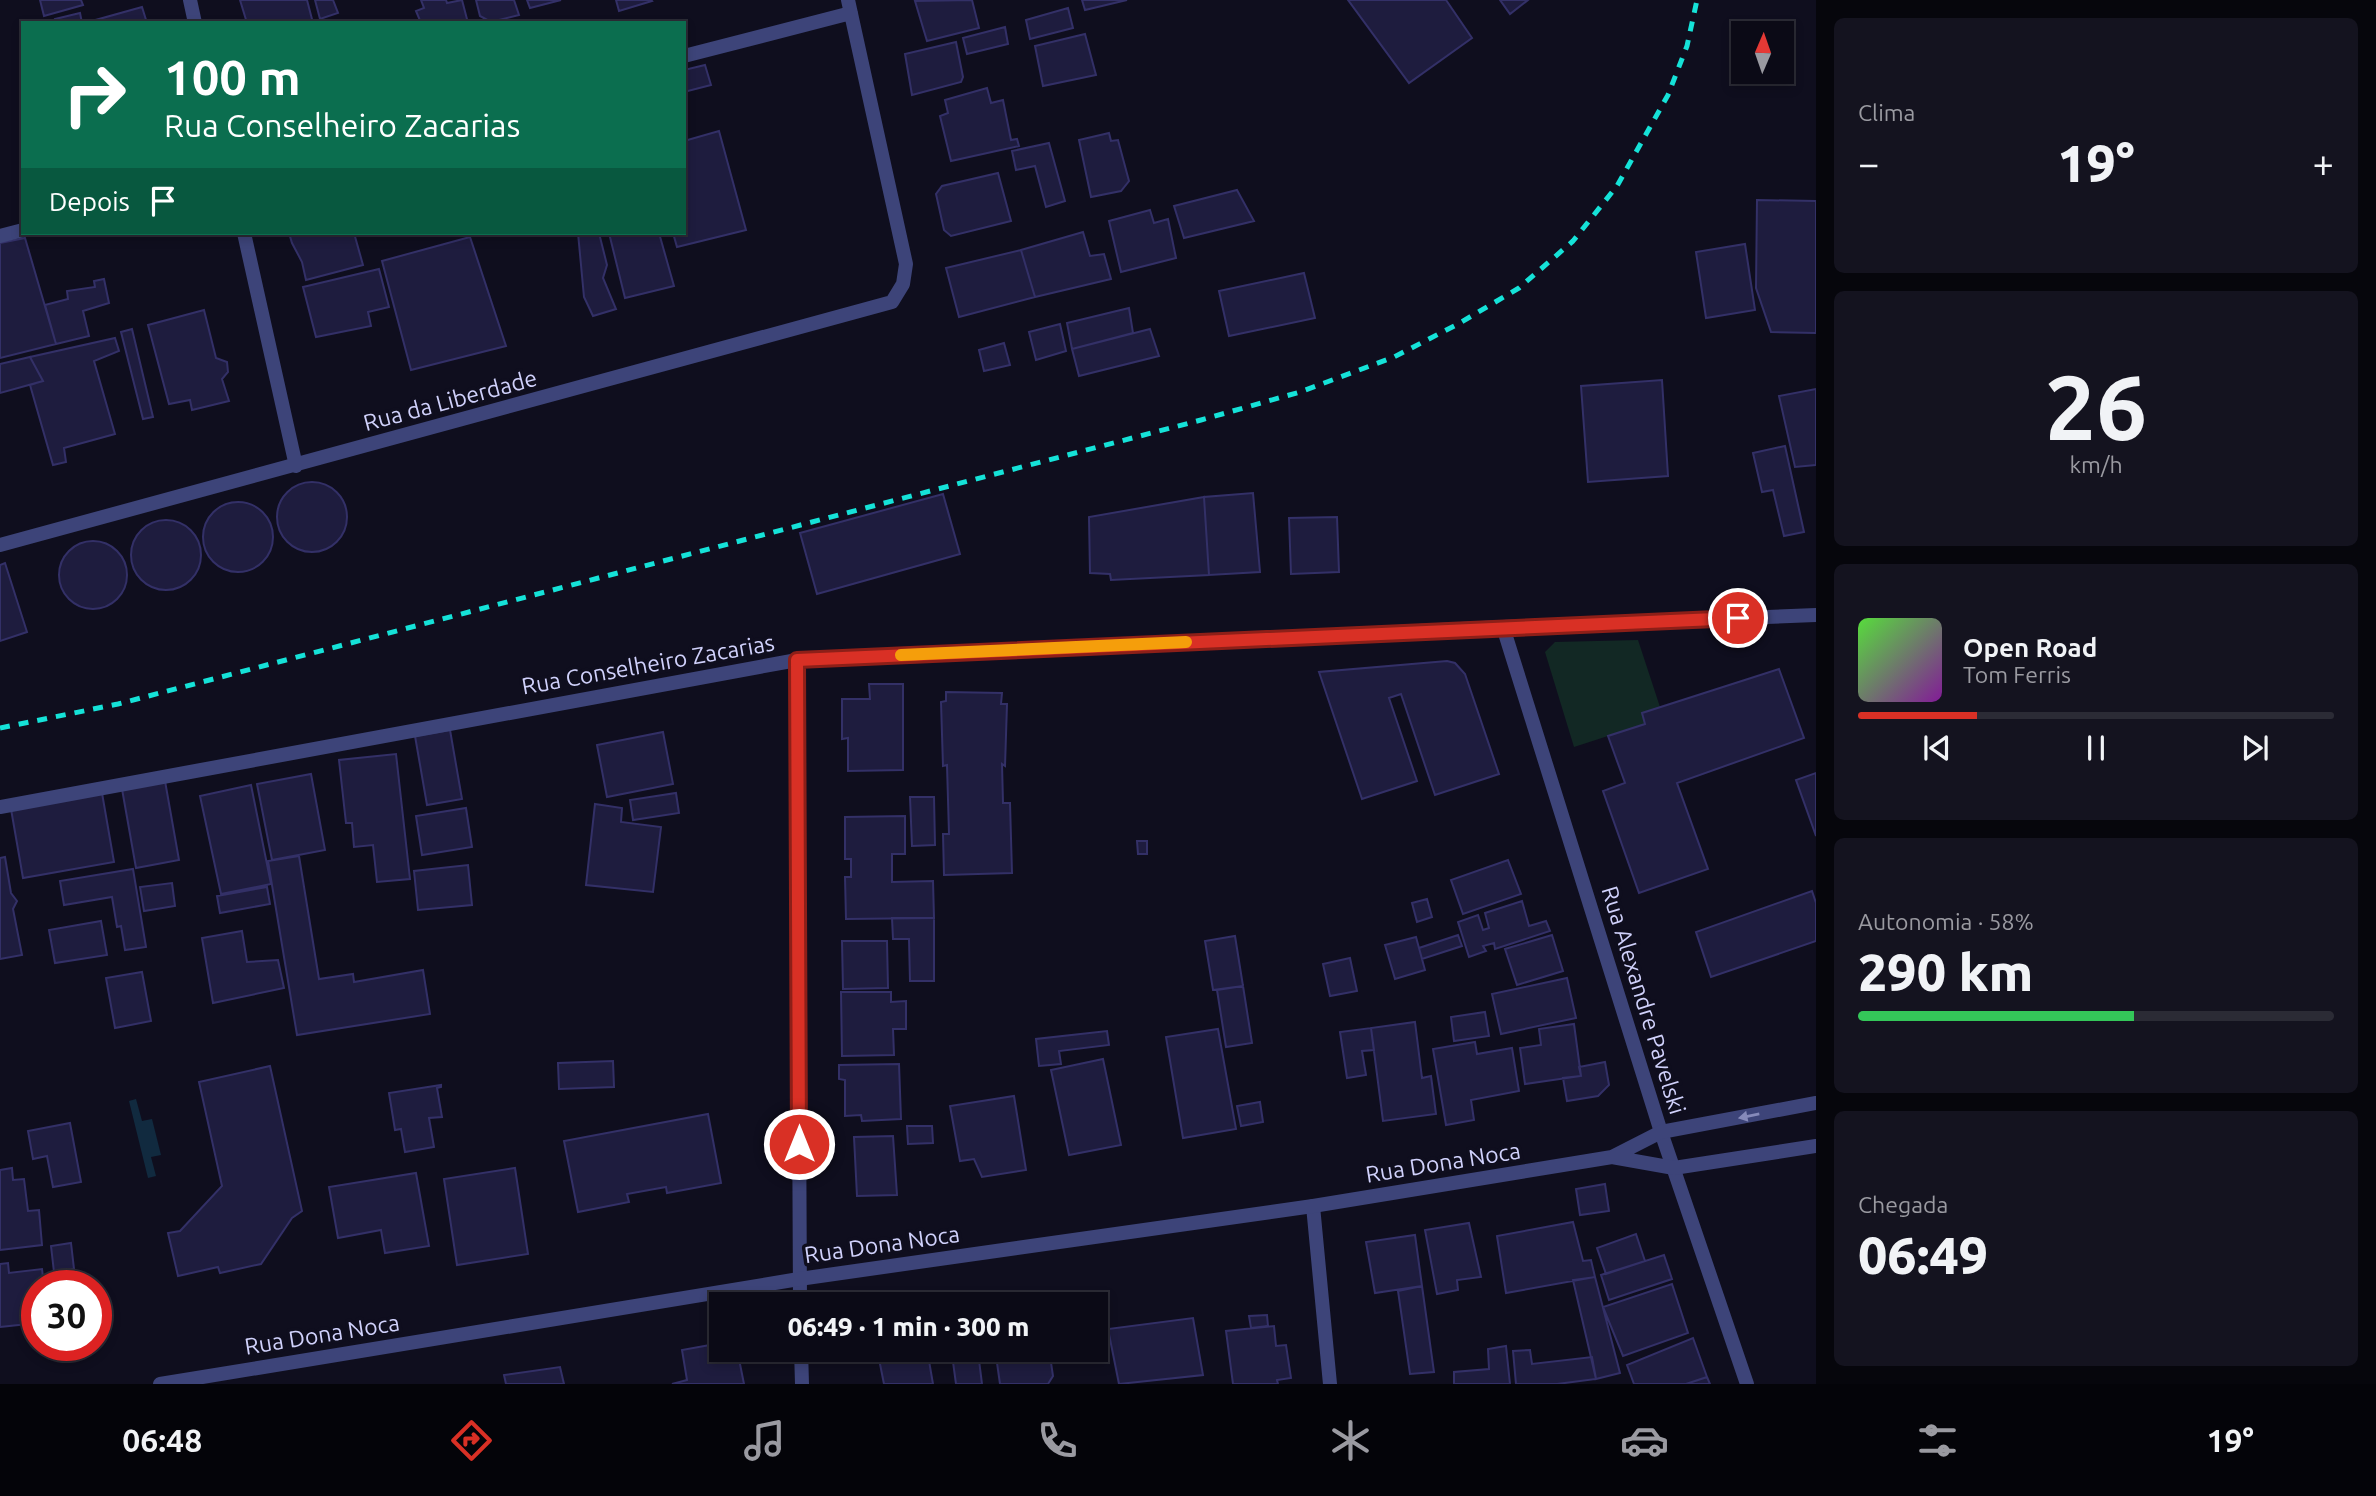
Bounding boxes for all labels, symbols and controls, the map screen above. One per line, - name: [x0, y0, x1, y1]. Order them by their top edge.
- north arrow: [1731, 21, 1794, 84]
- map controls: [1731, 21, 1794, 84]
- icon: right: [49, 49, 140, 140]
- text: 100 m: [164, 49, 301, 104]
- text: Clima: [1858, 100, 1915, 125]
- text: Rua Conselheiro Zacarias: [164, 107, 520, 143]
- text: 19°: [2057, 134, 2135, 192]
- text: −: [1858, 142, 1879, 184]
- text: +: [2313, 142, 2334, 184]
- icon: arrive: [144, 182, 182, 220]
- text: Depois: [49, 187, 130, 216]
- text: 26: [2045, 355, 2147, 457]
- street label: Rua da Liberdade: [360, 365, 540, 435]
- text: km/h: [2069, 452, 2123, 477]
- pin: [1708, 588, 1768, 648]
- icon: arrive: [1719, 599, 1757, 637]
- street label: Rua Conselheiro Zacarias: [520, 629, 776, 699]
- text: Open Road: [1963, 633, 2097, 662]
- text: Tom Ferris: [1963, 662, 2071, 687]
- icon: previous: [1918, 729, 1956, 767]
- icon: pause: [2077, 729, 2115, 767]
- icon: next: [2236, 729, 2274, 767]
- street label: Rua Alexandre Pavelski: [1597, 883, 1691, 1117]
- text: Autonomia · 58%: [1858, 909, 2034, 934]
- text: 290 km: [1858, 943, 2033, 1001]
- position arrow: [762, 1107, 836, 1181]
- one-way arrow: [1738, 1110, 1760, 1121]
- street label: Rua Dona Noca: [1364, 1137, 1522, 1187]
- text: Chegada: [1858, 1192, 1948, 1217]
- street label: Rua Dona Noca: [803, 1221, 961, 1267]
- text: 06:49: [1858, 1226, 1988, 1284]
- speed limit sign: 30: [21, 1270, 112, 1361]
- street label: Rua Dona Noca: [243, 1309, 401, 1359]
- text: 06:49 · 1 min · 300 m: [788, 1312, 1029, 1341]
- icon: directions: [447, 1416, 496, 1465]
- icon: music: [740, 1416, 789, 1465]
- icon: phone: [1033, 1416, 1082, 1465]
- icon: climate: [1326, 1416, 1375, 1465]
- icon: car: [1620, 1416, 1669, 1465]
- icon: filters: [1913, 1416, 1962, 1465]
- text: 06:48: [122, 1422, 202, 1458]
- text: 19°: [2206, 1422, 2254, 1458]

